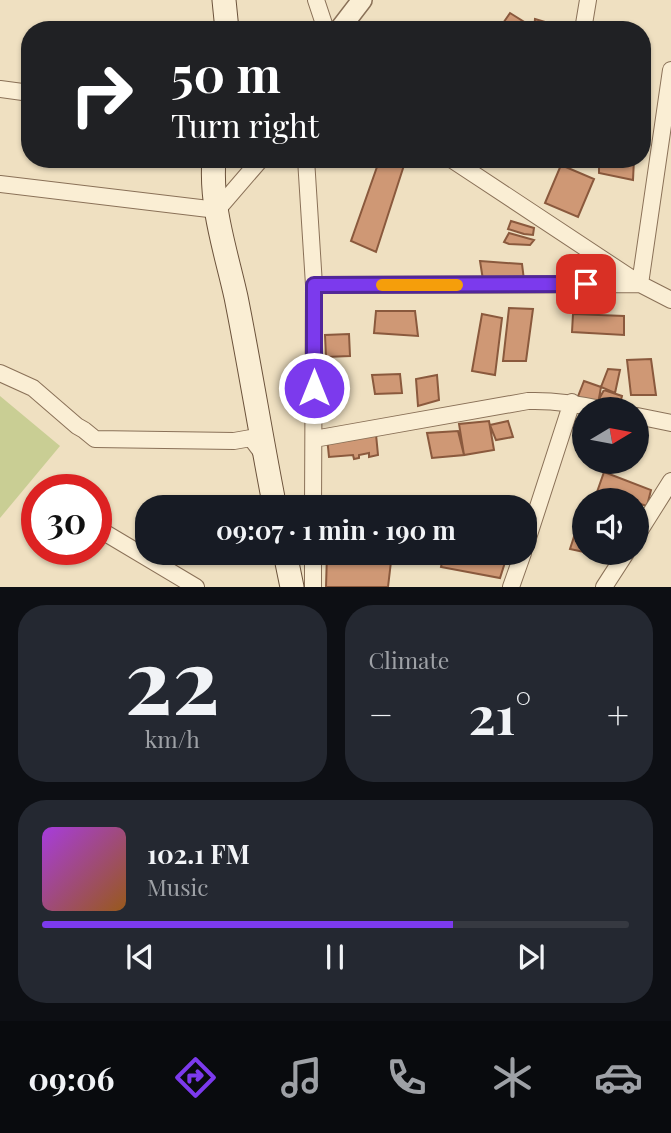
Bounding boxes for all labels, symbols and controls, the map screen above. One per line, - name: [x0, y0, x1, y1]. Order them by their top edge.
- text: 50 m: [171, 40, 281, 105]
- icon: right: [56, 49, 147, 140]
- text: Turn right: [171, 103, 319, 146]
- pin: [556, 254, 616, 314]
- icon: arrive: [567, 265, 605, 303]
- position arrow: [277, 351, 351, 425]
- north arrow: [572, 397, 649, 474]
- map controls: [572, 397, 649, 565]
- speed limit sign: 30: [21, 474, 112, 565]
- button: sound: [572, 488, 649, 565]
- text: 09:07 · 1 min · 190 m: [216, 512, 456, 547]
- text: 22: [125, 617, 220, 738]
- text: Climate: [369, 644, 449, 675]
- text: 21°: [468, 679, 531, 748]
- text: −: [369, 688, 393, 739]
- text: +: [607, 688, 629, 739]
- text: km/h: [145, 723, 200, 754]
- text: 102.1 FM: [147, 836, 250, 871]
- text: Music: [147, 871, 208, 902]
- icon: previous: [121, 938, 159, 976]
- icon: pause: [316, 938, 354, 976]
- icon: next: [512, 938, 550, 976]
- icon: directions: [171, 1053, 220, 1102]
- icon: music: [277, 1053, 326, 1102]
- icon: phone: [382, 1053, 431, 1102]
- icon: climate: [488, 1053, 537, 1102]
- icon: car: [594, 1053, 643, 1102]
- text: 09:06: [28, 1056, 115, 1099]

